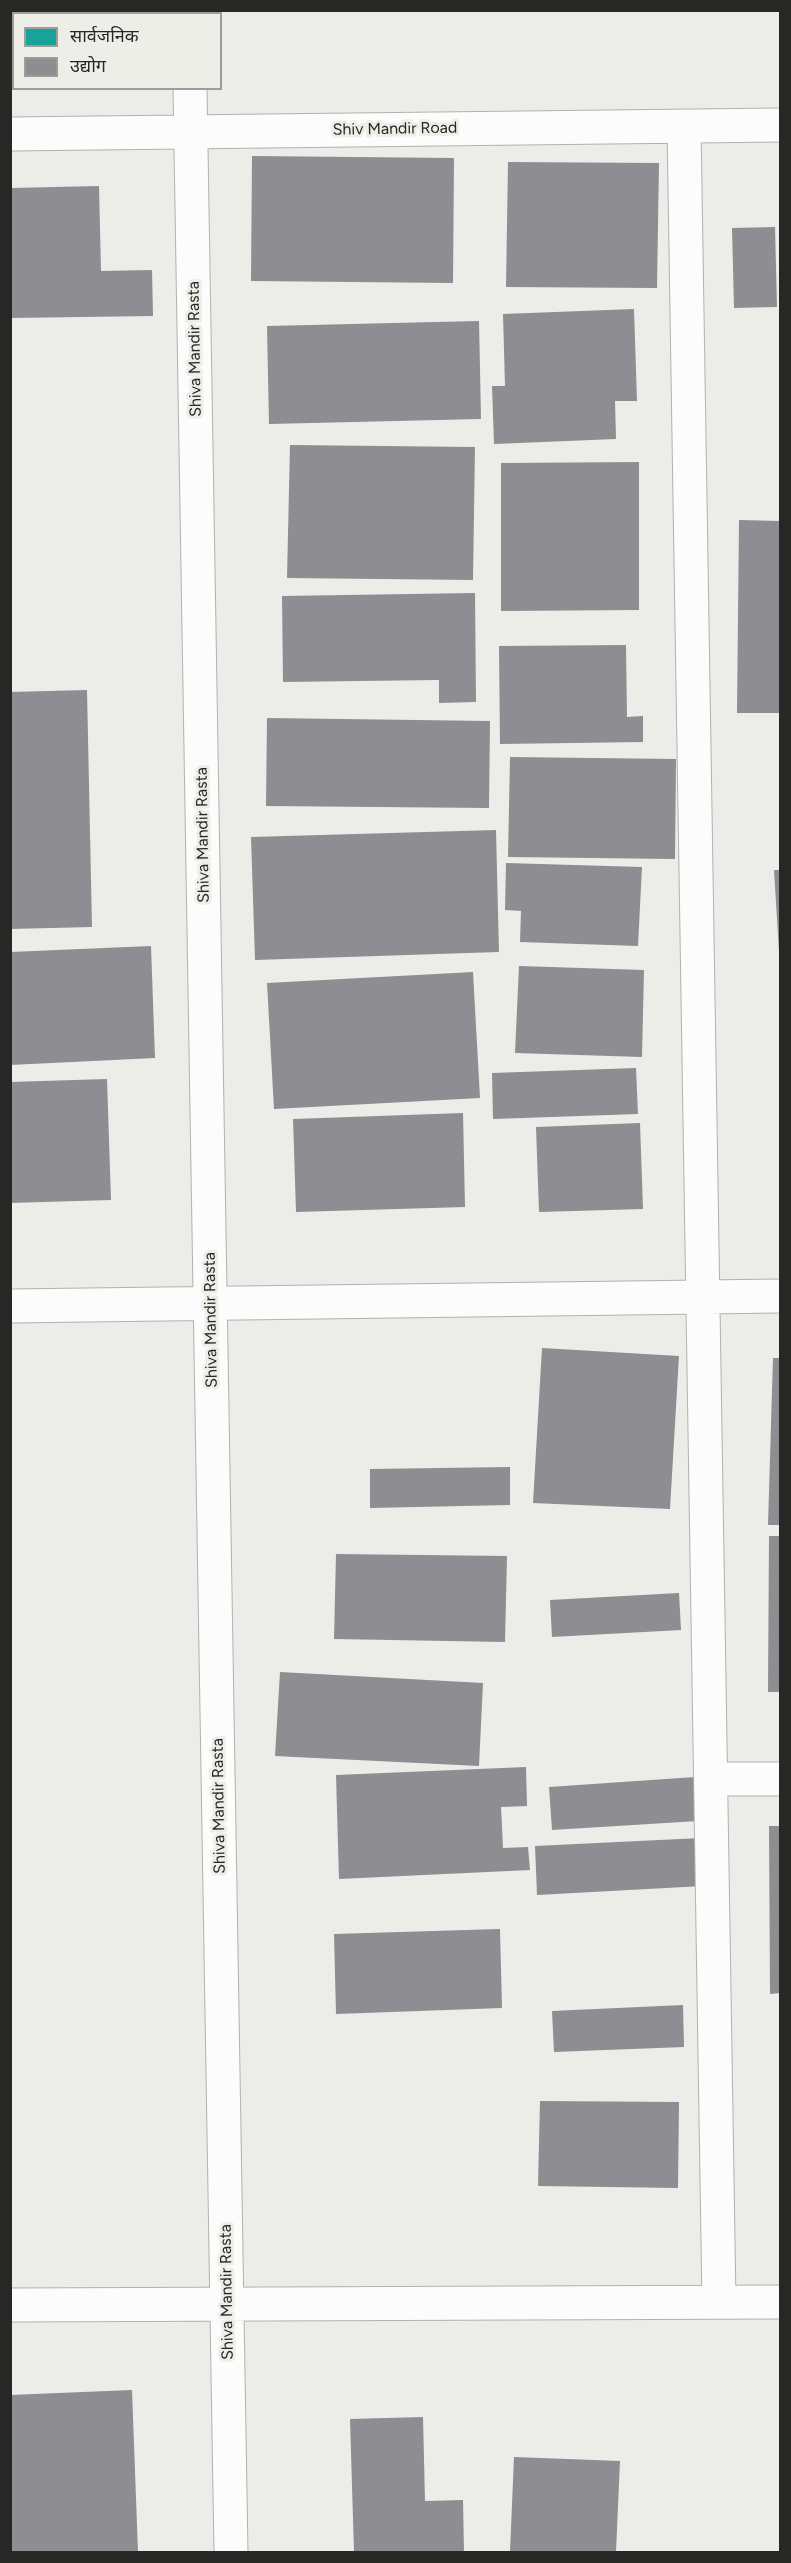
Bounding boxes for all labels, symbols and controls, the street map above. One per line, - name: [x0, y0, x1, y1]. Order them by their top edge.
- legend: [12, 12, 222, 90]
- text: सार्वजनिक: [70, 25, 139, 47]
- text: उद्योग: [70, 55, 106, 77]
- street label: Shiv Mandir Road: [333, 118, 457, 140]
- street label: Shiva Mandir Rasta: [184, 281, 206, 417]
- street label: Shiva Mandir Rasta: [192, 767, 214, 903]
- street label: Shiva Mandir Rasta: [200, 1252, 222, 1388]
- street label: Shiva Mandir Rasta: [208, 1738, 230, 1874]
- street label: Shiva Mandir Rasta: [216, 2224, 238, 2360]

